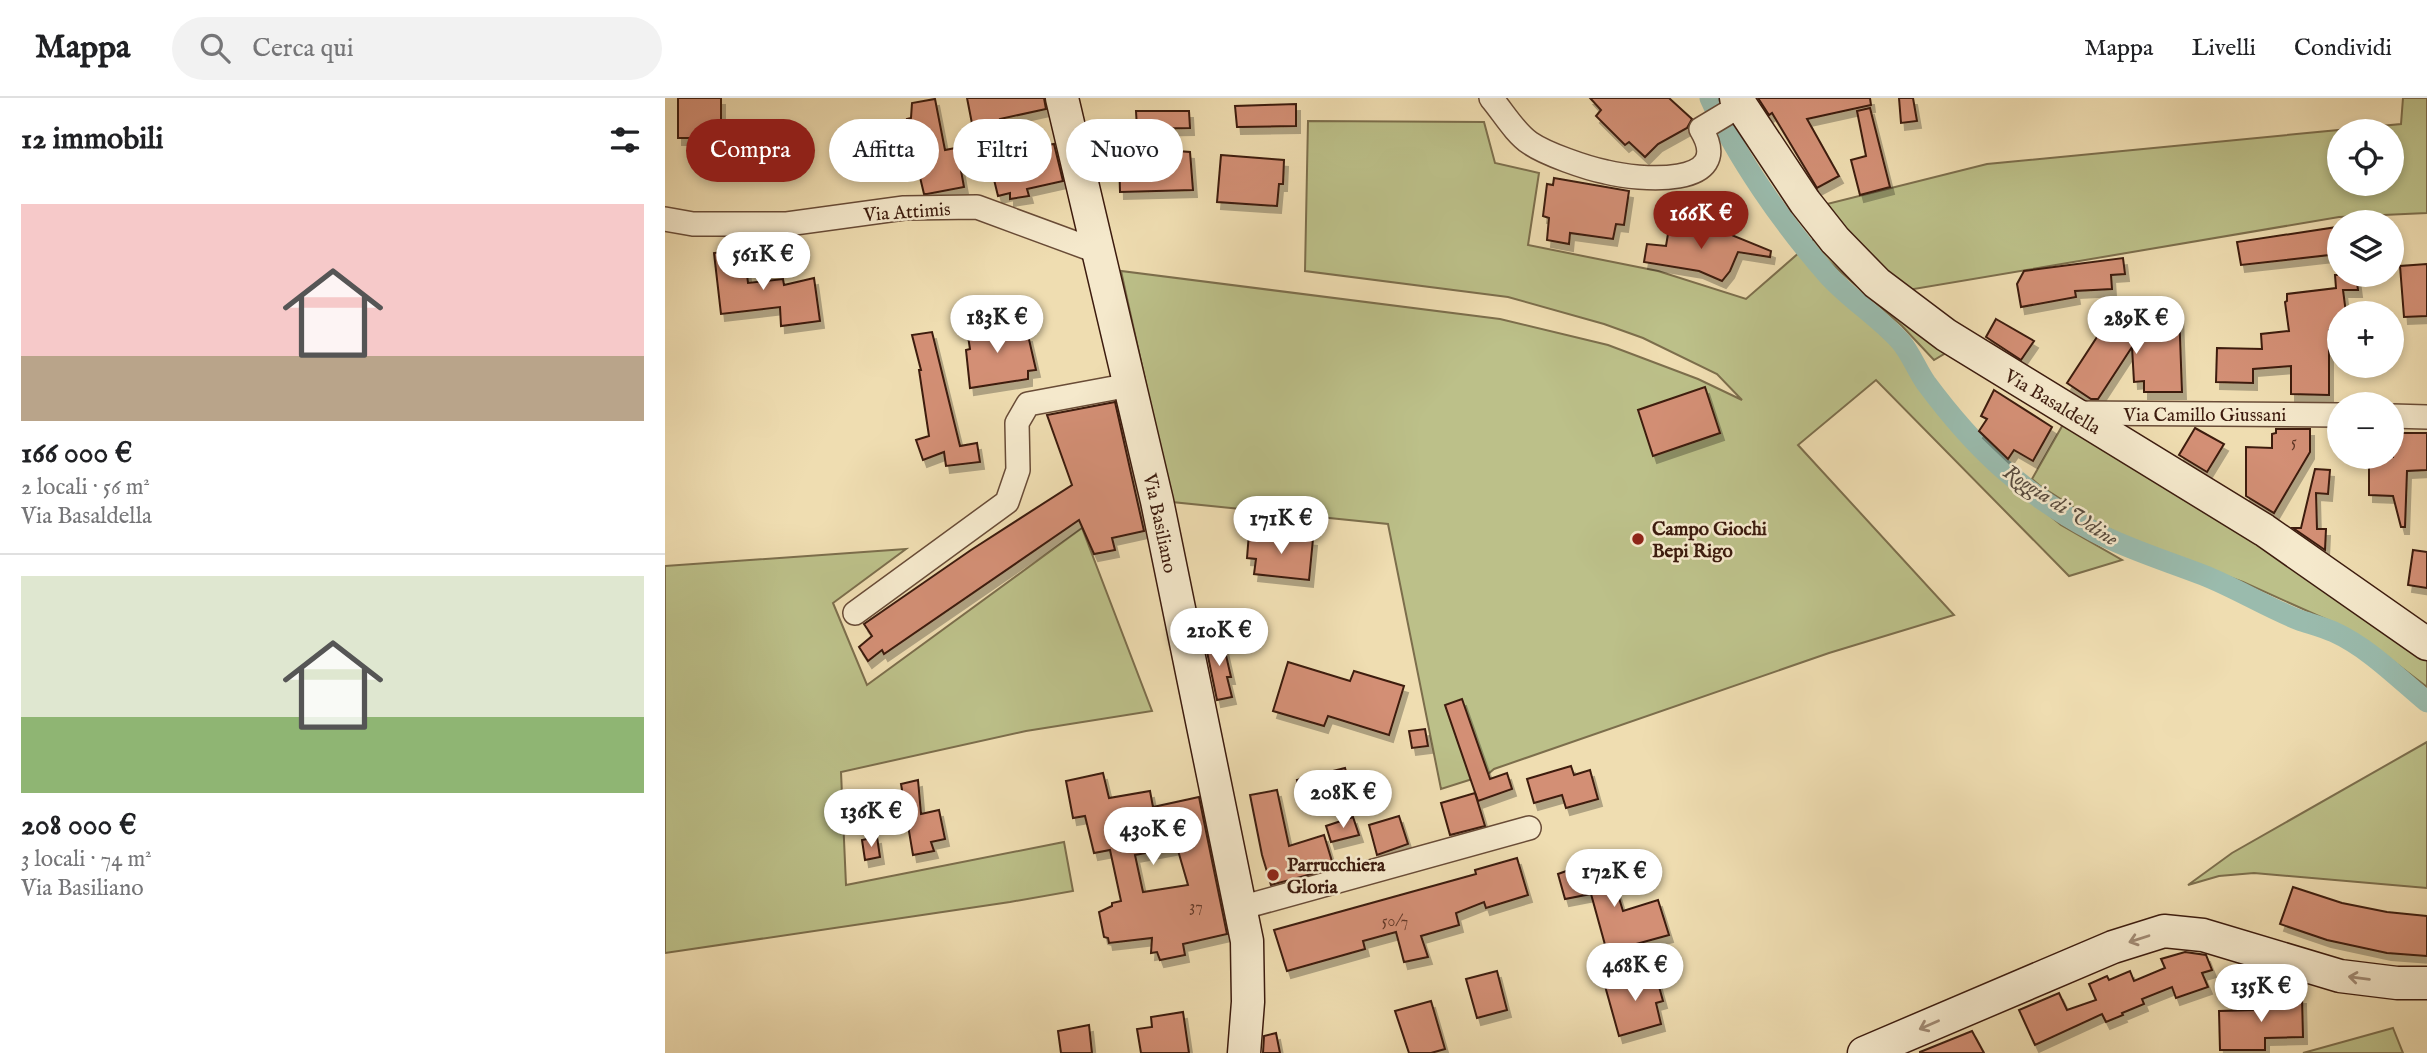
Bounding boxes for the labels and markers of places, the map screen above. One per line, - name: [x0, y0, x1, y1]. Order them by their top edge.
- pin: 166K €: [1644, 192, 1758, 251]
- pin: 561K €: [706, 232, 820, 292]
- pin: 183K €: [940, 296, 1054, 355]
- pin: 289K €: [2079, 296, 2193, 356]
- pin: 171K €: [1224, 496, 1338, 556]
- place label: Campo Giochi Bepi Rigo: [1652, 518, 1767, 564]
- marker: Campo Giochi Bepi Rigo: [1630, 531, 1646, 547]
- pin: 210K €: [1162, 608, 1276, 668]
- pin: 208K €: [1286, 770, 1400, 830]
- pin: 136K €: [814, 790, 928, 849]
- pin: 430K €: [1096, 808, 1210, 867]
- pin: 172K €: [1557, 850, 1671, 909]
- place label: Parrucchiera Gloria: [1287, 854, 1386, 900]
- marker: Parrucchiera Gloria: [1265, 867, 1281, 883]
- pin: 468K €: [1578, 944, 1692, 1003]
- pin: 135K €: [2204, 964, 2318, 1024]

